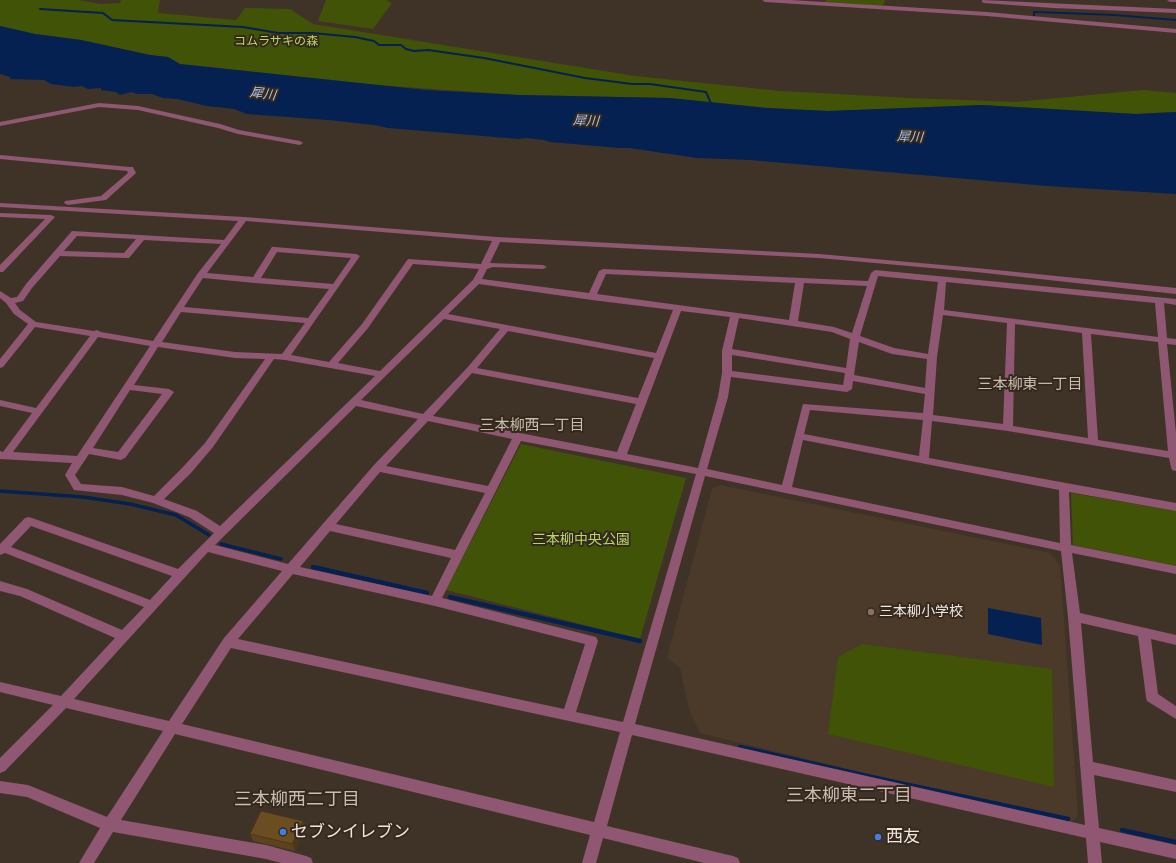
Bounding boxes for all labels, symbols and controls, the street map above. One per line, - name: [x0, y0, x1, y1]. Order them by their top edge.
- park label: コムラサキの森: [234, 34, 318, 48]
- water label: 犀川: [249, 85, 277, 103]
- water label: 犀川: [573, 113, 599, 129]
- water label: 犀川: [897, 129, 923, 145]
- district label: 三本柳東一丁目: [978, 375, 1082, 393]
- district label: 三本柳西一丁目: [480, 416, 584, 434]
- park label: 三本柳中央公園: [532, 532, 630, 548]
- place label: 三本柳小学校: [879, 604, 963, 620]
- marker: 三本柳小学校: [866, 607, 876, 617]
- district label: 三本柳東二丁目: [786, 785, 912, 807]
- district label: 三本柳西二丁目: [234, 789, 360, 811]
- place label: セブンイレブン: [291, 822, 410, 842]
- marker: セブンイレブン: [278, 827, 288, 837]
- place label: 西友: [886, 827, 920, 847]
- marker: 西友: [873, 832, 883, 842]

